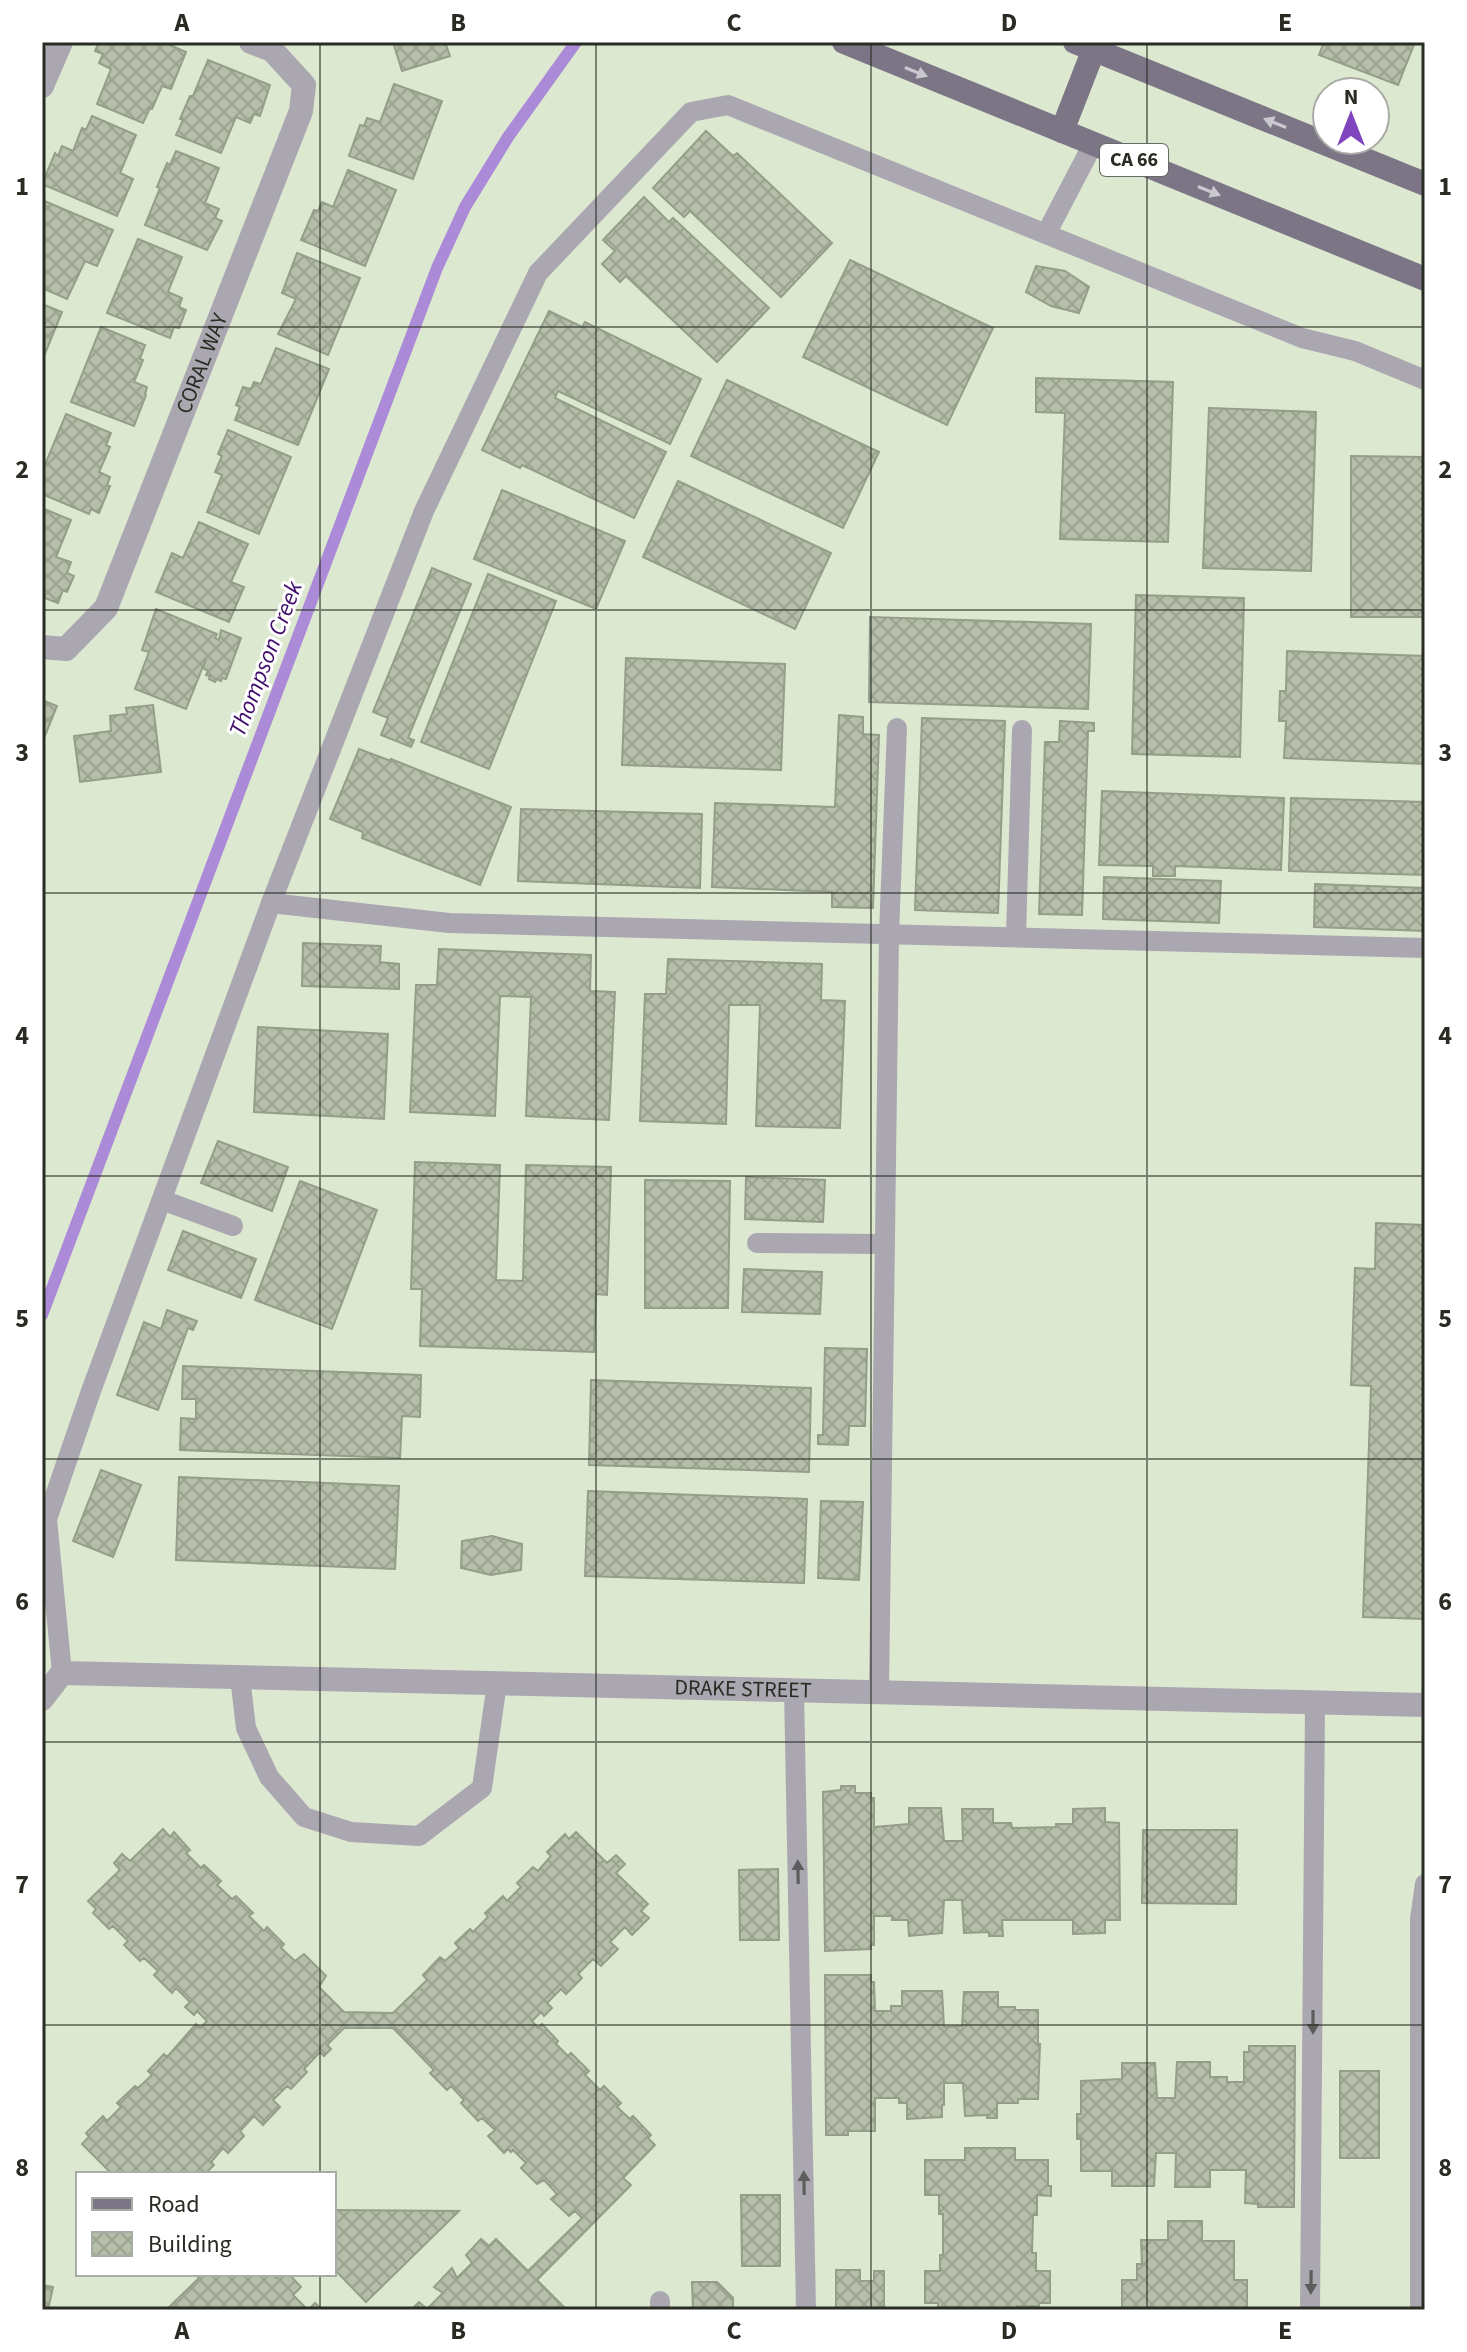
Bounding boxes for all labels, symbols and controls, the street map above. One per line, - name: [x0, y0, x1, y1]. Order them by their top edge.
- text: A: [174, 4, 191, 41]
- text: B: [450, 4, 466, 41]
- text: C: [726, 4, 742, 41]
- text: D: [1001, 4, 1017, 41]
- text: E: [1278, 4, 1292, 41]
- one-way arrow: [904, 65, 928, 78]
- north arrow: [1311, 76, 1391, 156]
- text: N: [1344, 81, 1358, 113]
- one-way arrow: [1263, 117, 1287, 130]
- road number: CA 66: [1100, 144, 1168, 176]
- text: 1: [15, 168, 29, 205]
- text: 1: [1438, 168, 1452, 205]
- one-way arrow: [1197, 185, 1221, 198]
- street label: CORAL WAY: [168, 308, 236, 418]
- text: 2: [15, 451, 29, 488]
- text: 2: [1438, 451, 1452, 488]
- water label: Thompson Creek: [220, 576, 312, 742]
- text: 3: [15, 734, 29, 771]
- text: 3: [1438, 734, 1452, 771]
- text: 4: [15, 1017, 29, 1054]
- text: 4: [1438, 1017, 1452, 1054]
- text: 5: [15, 1300, 29, 1337]
- text: 5: [1438, 1300, 1452, 1337]
- text: 6: [15, 1583, 29, 1620]
- text: 6: [1438, 1583, 1452, 1620]
- street label: DRAKE STREET: [674, 1671, 812, 1707]
- one-way arrow: [791, 1859, 804, 1884]
- text: 7: [15, 1866, 29, 1903]
- text: 7: [1438, 1866, 1452, 1903]
- one-way arrow: [1307, 2010, 1319, 2035]
- text: 8: [15, 2149, 29, 2186]
- text: 8: [1438, 2149, 1452, 2186]
- one-way arrow: [797, 2170, 810, 2195]
- legend: [76, 2172, 336, 2276]
- text: Road: [148, 2187, 200, 2222]
- text: Building: [148, 2227, 232, 2262]
- one-way arrow: [1304, 2270, 1317, 2295]
- text: A: [174, 2312, 191, 2349]
- text: B: [450, 2312, 466, 2349]
- text: C: [726, 2312, 742, 2349]
- text: D: [1001, 2312, 1017, 2349]
- text: E: [1278, 2312, 1292, 2349]

